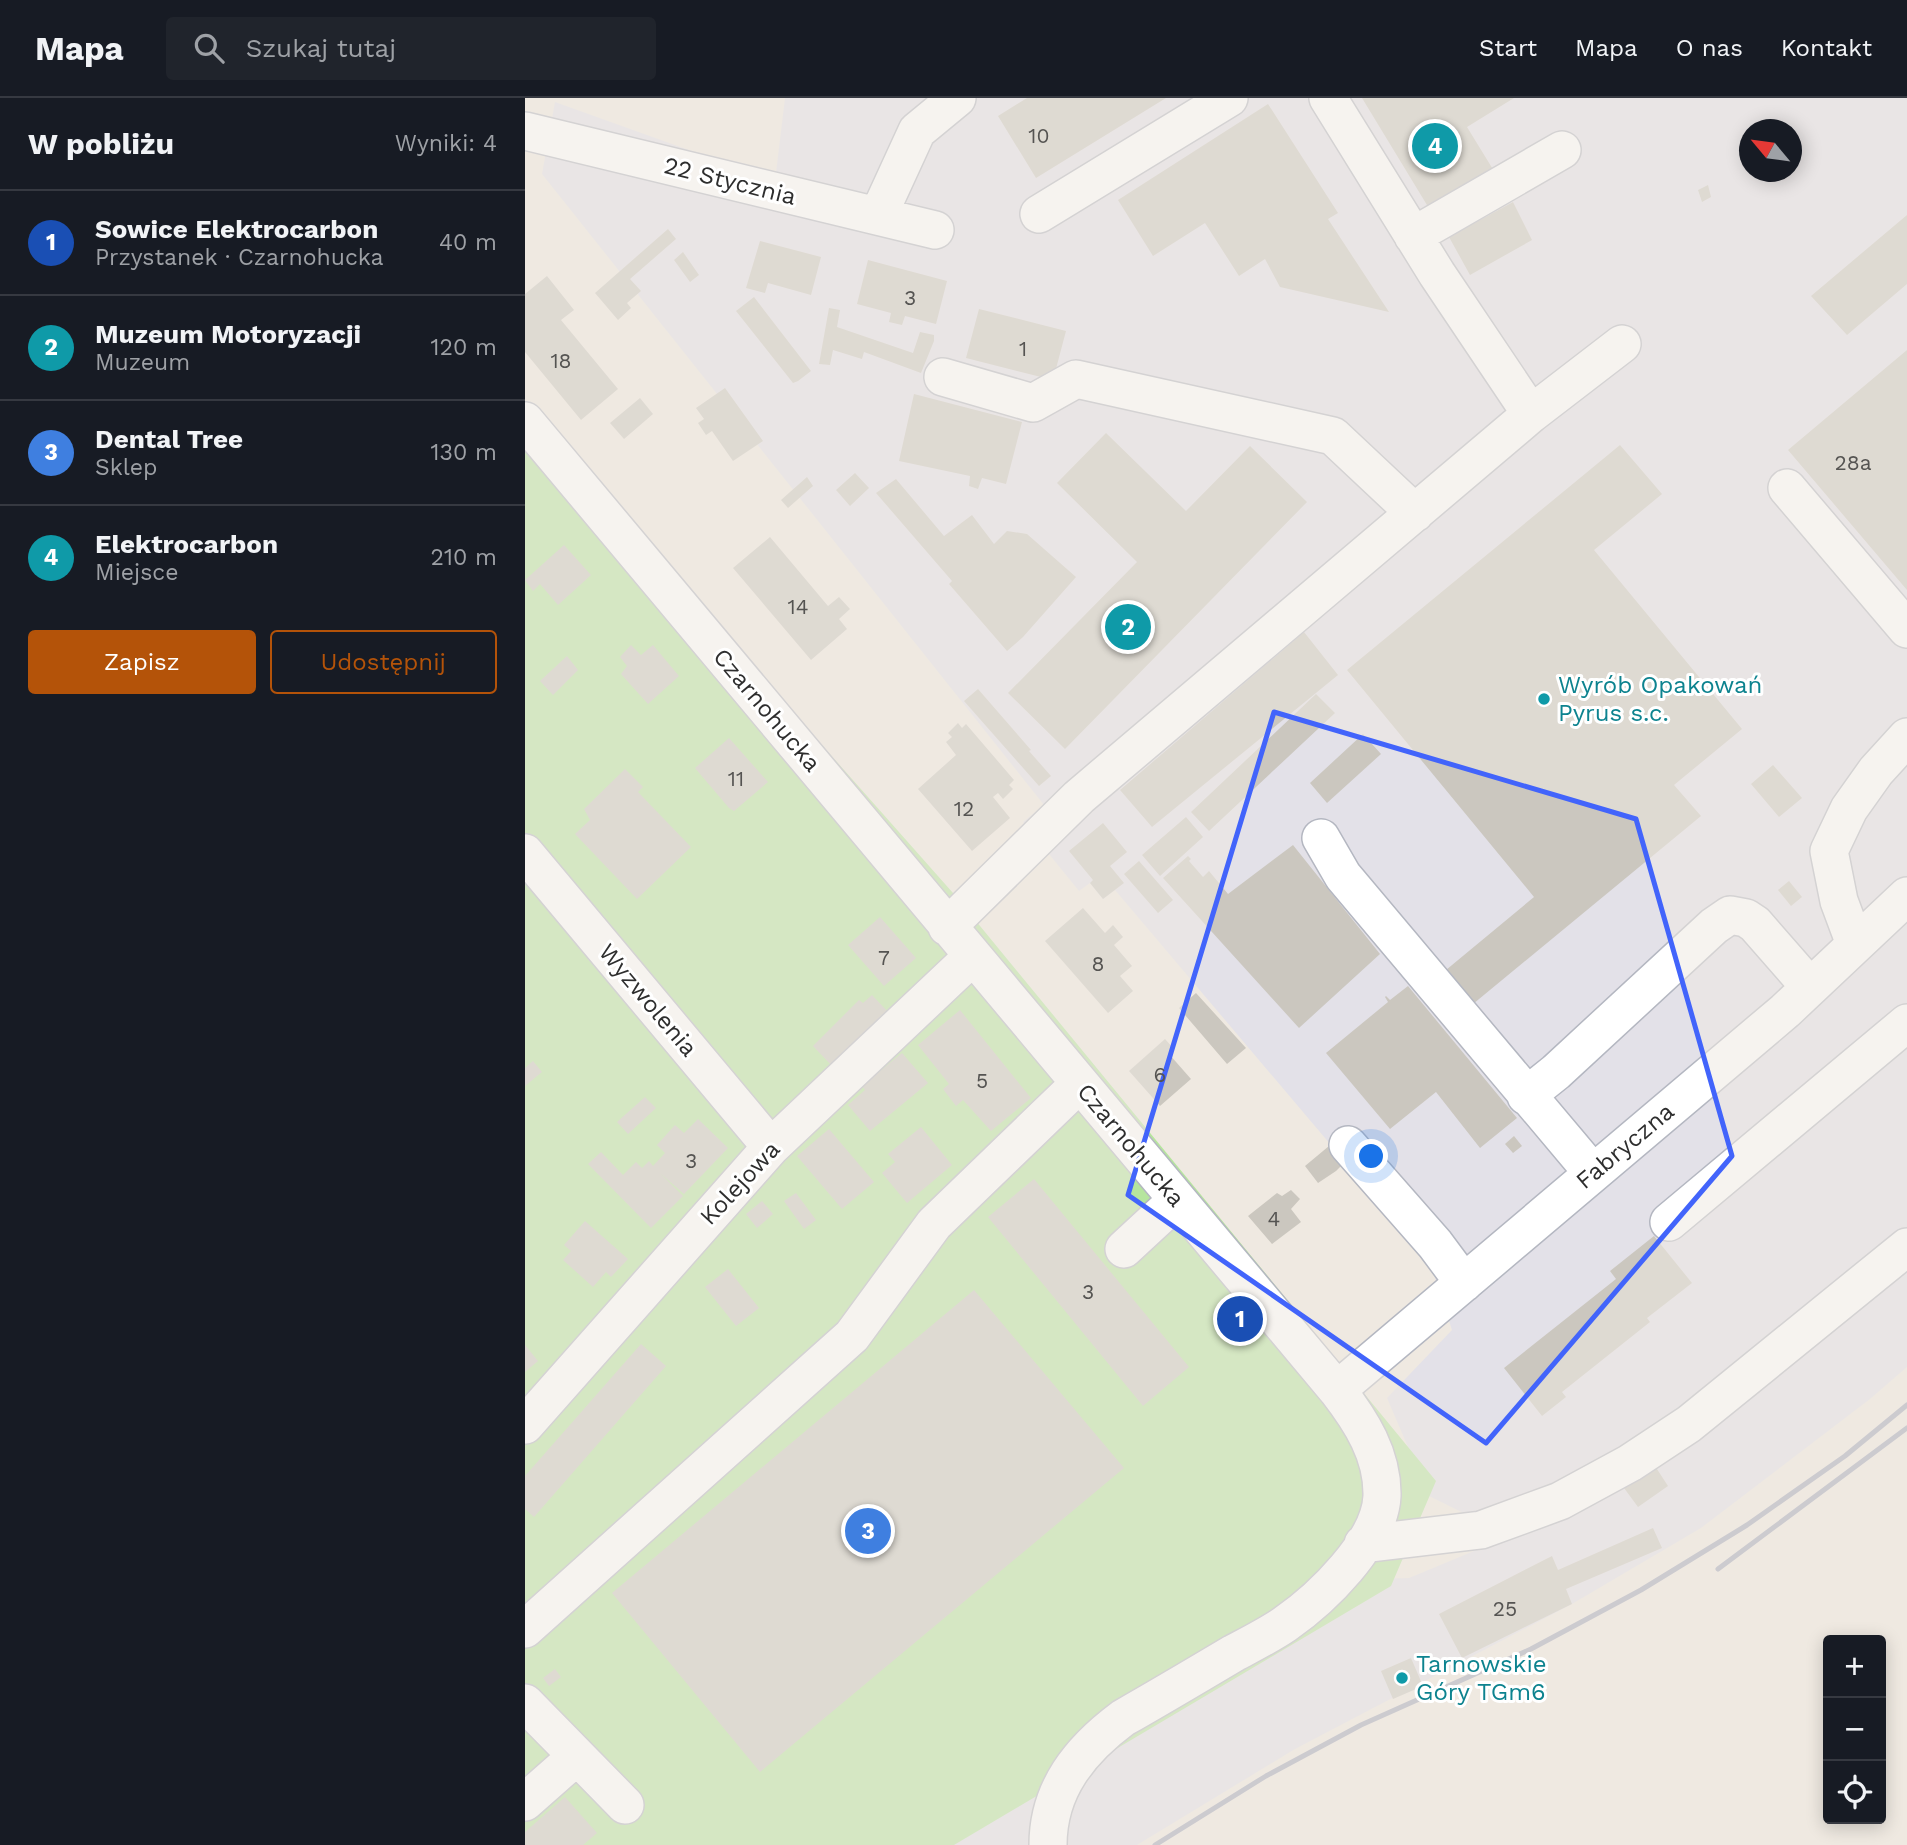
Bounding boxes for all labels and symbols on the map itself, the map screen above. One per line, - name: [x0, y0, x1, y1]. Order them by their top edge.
- north arrow: [1739, 119, 1802, 182]
- pin: 4: [1412, 120, 1458, 172]
- house number: 10: [1028, 123, 1050, 148]
- street label: 22 Stycznia: [661, 151, 799, 211]
- house number: 3: [904, 285, 916, 310]
- house number: 1: [1019, 336, 1027, 361]
- house number: 18: [550, 348, 572, 373]
- house number: 28a: [1834, 450, 1872, 475]
- house number: 14: [787, 594, 809, 619]
- pin: 2: [1105, 601, 1151, 653]
- street label: Czarnohucka: [707, 643, 827, 777]
- place label: Wyrób Opakowań Pyrus s.c.: [1558, 671, 1762, 727]
- marker: Wyrób Opakowań Pyrus s.c.: [1536, 691, 1552, 707]
- house number: 11: [728, 766, 744, 791]
- house number: 12: [954, 796, 974, 821]
- street label: Wyzwolenia: [593, 938, 703, 1062]
- house number: 7: [878, 945, 890, 970]
- house number: 8: [1092, 951, 1104, 976]
- house number: 6: [1154, 1062, 1166, 1087]
- house number: 5: [976, 1068, 988, 1093]
- street label: Czarnohucka: [1071, 1078, 1191, 1212]
- street label: Fabryczna: [1570, 1097, 1680, 1195]
- street label: Kolejowa: [694, 1135, 786, 1231]
- your location: [1354, 1139, 1388, 1173]
- house number: 3: [685, 1148, 697, 1173]
- house number: 4: [1268, 1206, 1280, 1231]
- house number: 3: [1082, 1279, 1094, 1304]
- pin: 1: [1217, 1293, 1263, 1345]
- pin: 3: [845, 1505, 891, 1557]
- house number: 25: [1493, 1596, 1517, 1621]
- place label: Tarnowskie Góry TGm6: [1416, 1650, 1547, 1706]
- marker: Tarnowskie Góry TGm6: [1394, 1670, 1410, 1686]

